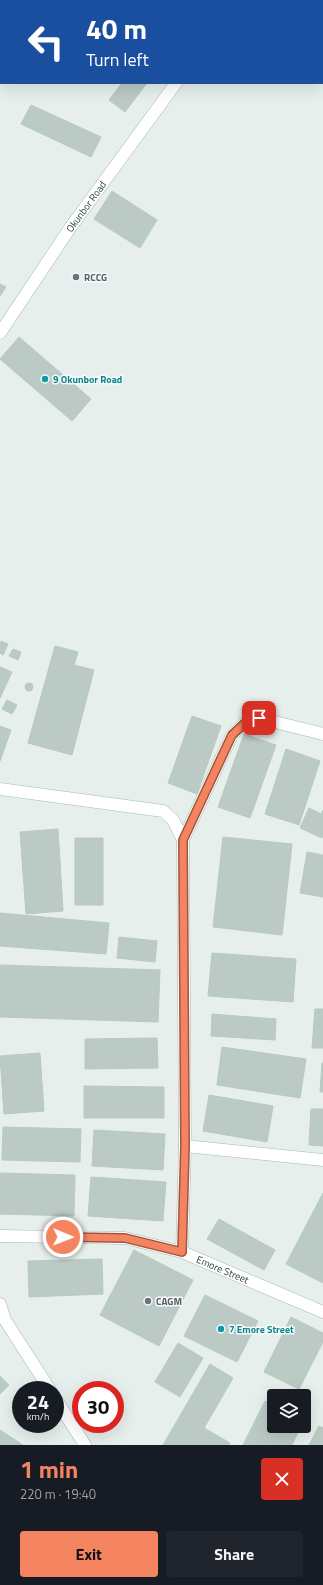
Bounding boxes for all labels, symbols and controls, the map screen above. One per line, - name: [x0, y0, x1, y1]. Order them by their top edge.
- text: 40 m: [86, 7, 147, 50]
- icon: left: [20, 16, 72, 68]
- text: Turn left: [86, 46, 149, 73]
- street label: Okunbor Road: [62, 178, 110, 235]
- place label: RCCG: [84, 270, 107, 285]
- marker: RCCG: [71, 272, 81, 282]
- place label: 9 Okunbor Road: [53, 372, 122, 387]
- marker: 9 Okunbor Road: [40, 374, 50, 384]
- pin: [242, 701, 276, 735]
- icon: arrive: [248, 707, 270, 729]
- position arrow: [42, 1216, 84, 1258]
- street label: Emore Street: [194, 1252, 252, 1288]
- place label: CAGM: [156, 1294, 182, 1309]
- marker: CAGM: [143, 1296, 153, 1306]
- place label: 7 Emore Street: [229, 1322, 294, 1337]
- marker: 7 Emore Street: [216, 1324, 226, 1334]
- speed limit sign: 30: [72, 1381, 124, 1433]
- text: 24: [27, 1386, 49, 1417]
- map controls: [267, 1389, 311, 1433]
- button: layers: [267, 1389, 311, 1433]
- text: km/h: [27, 1409, 49, 1424]
- text: 1 min: [20, 1451, 78, 1487]
- button: close: [261, 1458, 303, 1500]
- text: 220 m · 19:40: [20, 1484, 96, 1504]
- button: Exit: [20, 1531, 158, 1577]
- button: Share: [166, 1531, 303, 1577]

